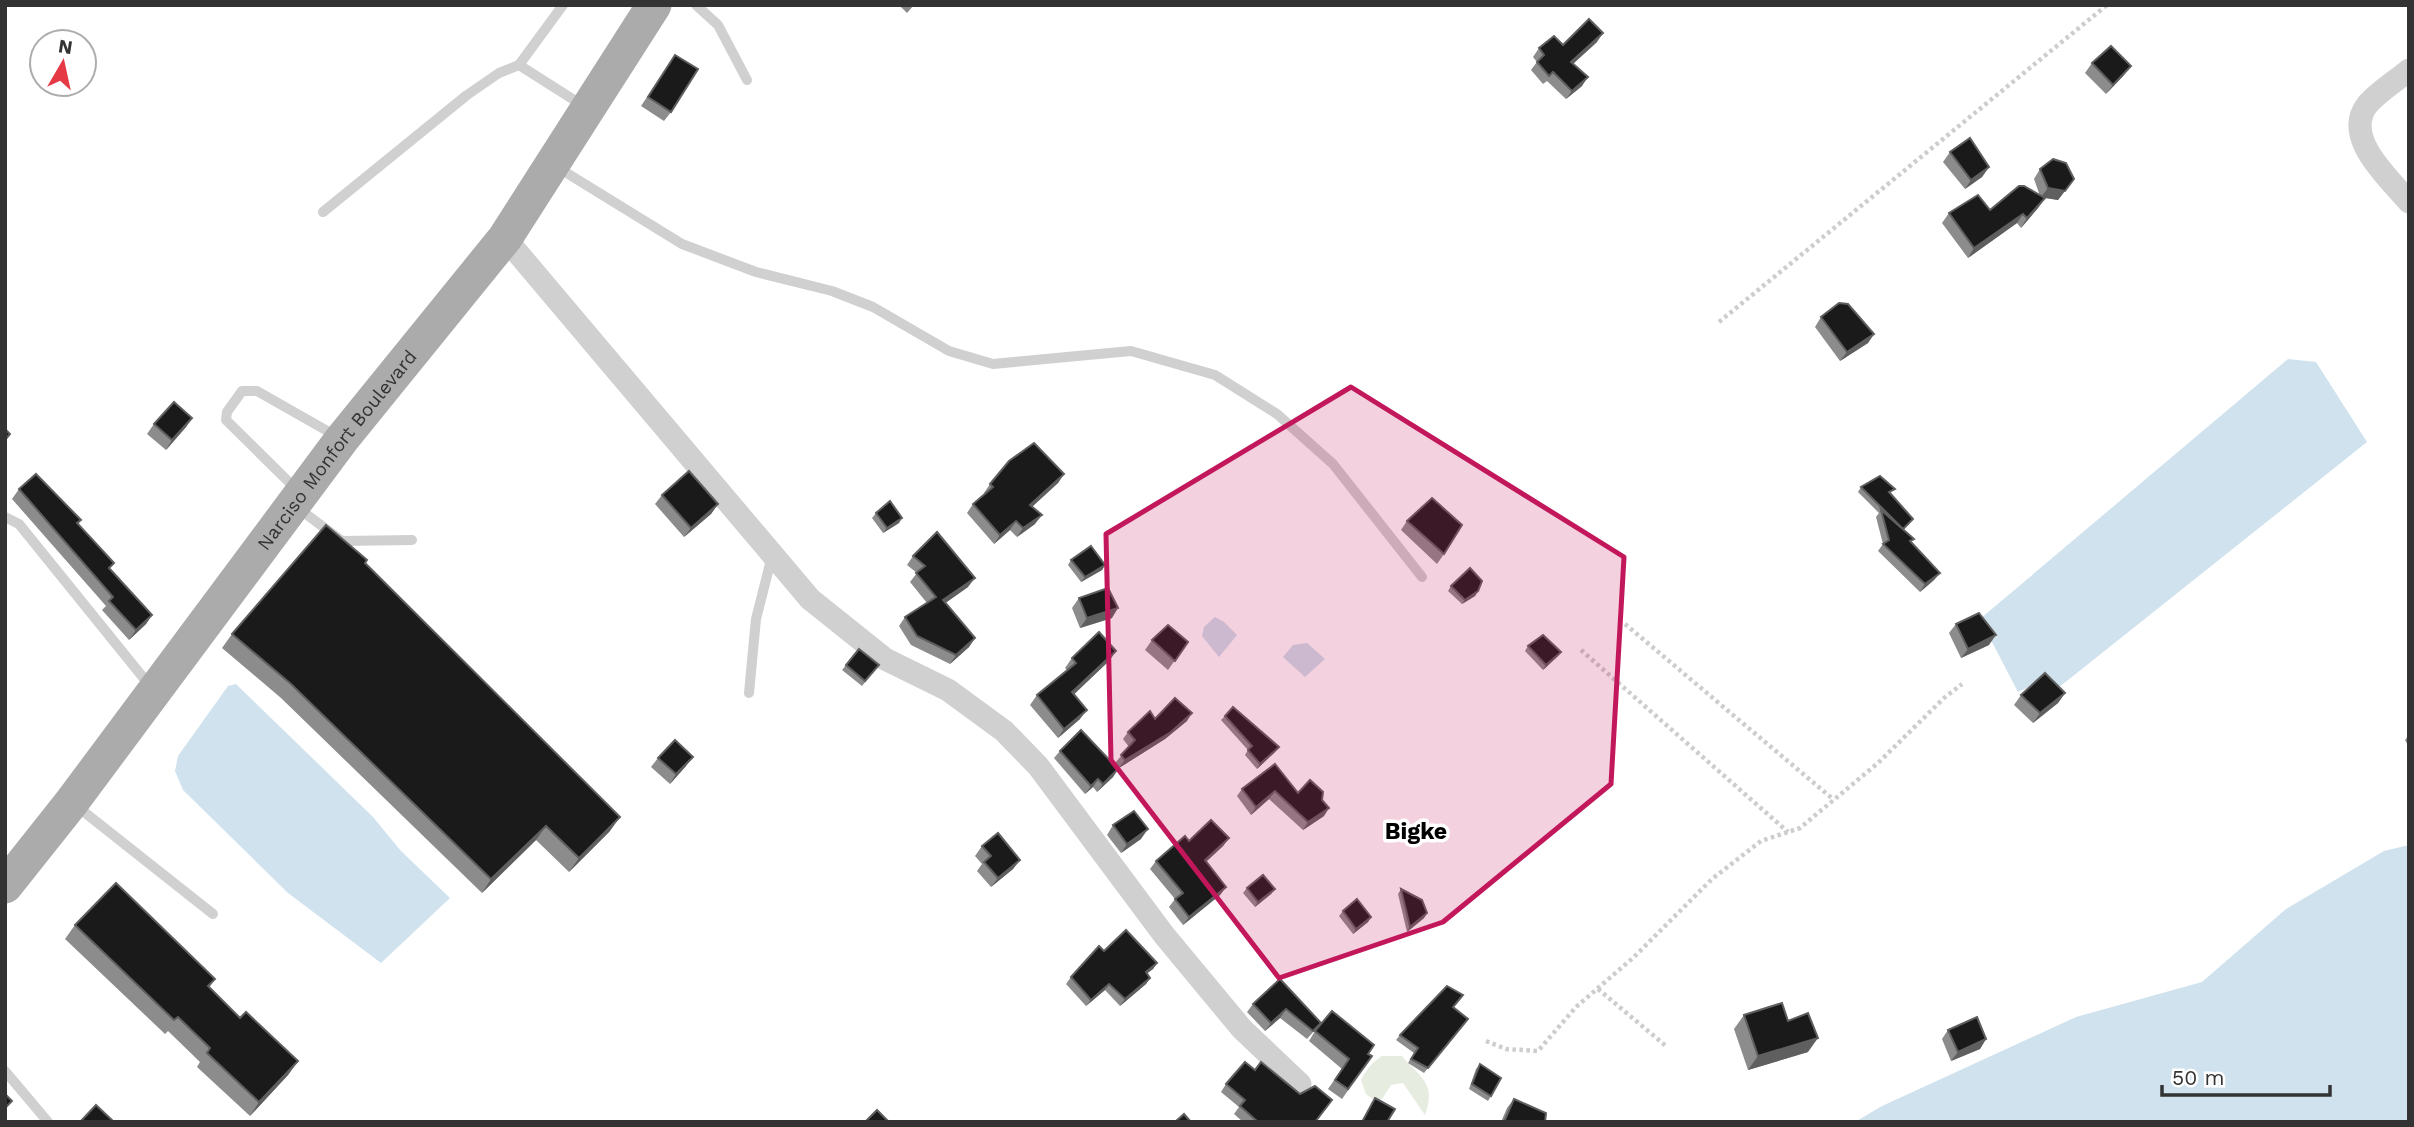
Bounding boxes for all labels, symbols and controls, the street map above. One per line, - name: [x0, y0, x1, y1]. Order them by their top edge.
- north arrow: [28, 28, 98, 98]
- text: N: [57, 34, 74, 59]
- street label: Narciso Monfort Boulevard: [252, 345, 421, 554]
- district label: Bigke: [1385, 818, 1447, 845]
- scale bar: [2162, 1054, 2330, 1098]
- text: 50 m: [2172, 1065, 2224, 1090]

